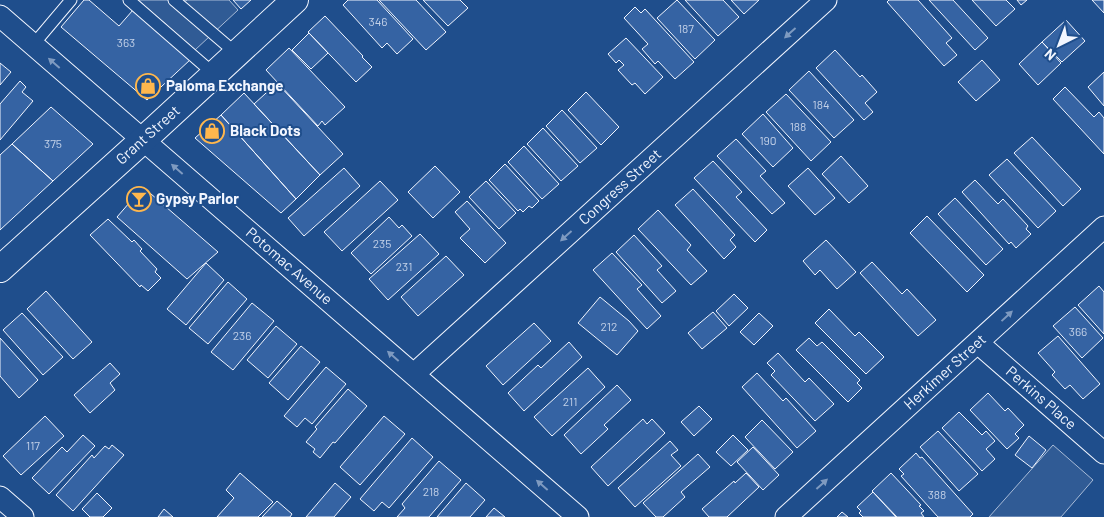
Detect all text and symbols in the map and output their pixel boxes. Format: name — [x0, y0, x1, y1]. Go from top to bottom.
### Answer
house number: 346 — [369, 14, 387, 28]
north arrow — [1034, 20, 1084, 70]
house number: 187 — [678, 21, 694, 35]
one-way arrow — [784, 27, 796, 39]
house number: 363 — [117, 35, 135, 49]
text: N — [1041, 46, 1059, 64]
one-way arrow — [48, 57, 61, 68]
shop icon: Paloma Exchange — [135, 73, 161, 99]
place label: Paloma Exchange — [166, 76, 283, 94]
house number: 184 — [812, 97, 830, 111]
street label: Grant Street — [112, 101, 183, 168]
shop icon: Black Dots — [199, 118, 225, 144]
house number: 188 — [790, 119, 806, 133]
place label: Black Dots — [230, 121, 301, 139]
house number: 190 — [759, 133, 777, 147]
house number: 375 — [44, 136, 62, 150]
street label: Congress Street — [574, 145, 664, 228]
one-way arrow — [170, 164, 183, 175]
bar icon: Gypsy Parlor — [126, 186, 152, 212]
place label: Gypsy Parlor — [156, 189, 239, 207]
street label: Potomac Avenue — [243, 223, 337, 308]
one-way arrow — [560, 230, 572, 242]
house number: 235 — [373, 236, 391, 250]
house number: 231 — [396, 259, 412, 273]
one-way arrow — [1001, 310, 1013, 322]
house number: 212 — [601, 319, 617, 333]
house number: 366 — [1069, 324, 1087, 338]
house number: 236 — [233, 328, 251, 342]
street label: Herkimer Street — [900, 330, 989, 413]
one-way arrow — [386, 350, 399, 361]
street label: Perkins Place — [1003, 362, 1081, 433]
house number: 211 — [563, 394, 577, 408]
house number: 117 — [26, 438, 40, 452]
one-way arrow — [816, 478, 828, 490]
one-way arrow — [536, 479, 548, 491]
house number: 218 — [423, 484, 439, 498]
house number: 388 — [928, 487, 946, 501]

